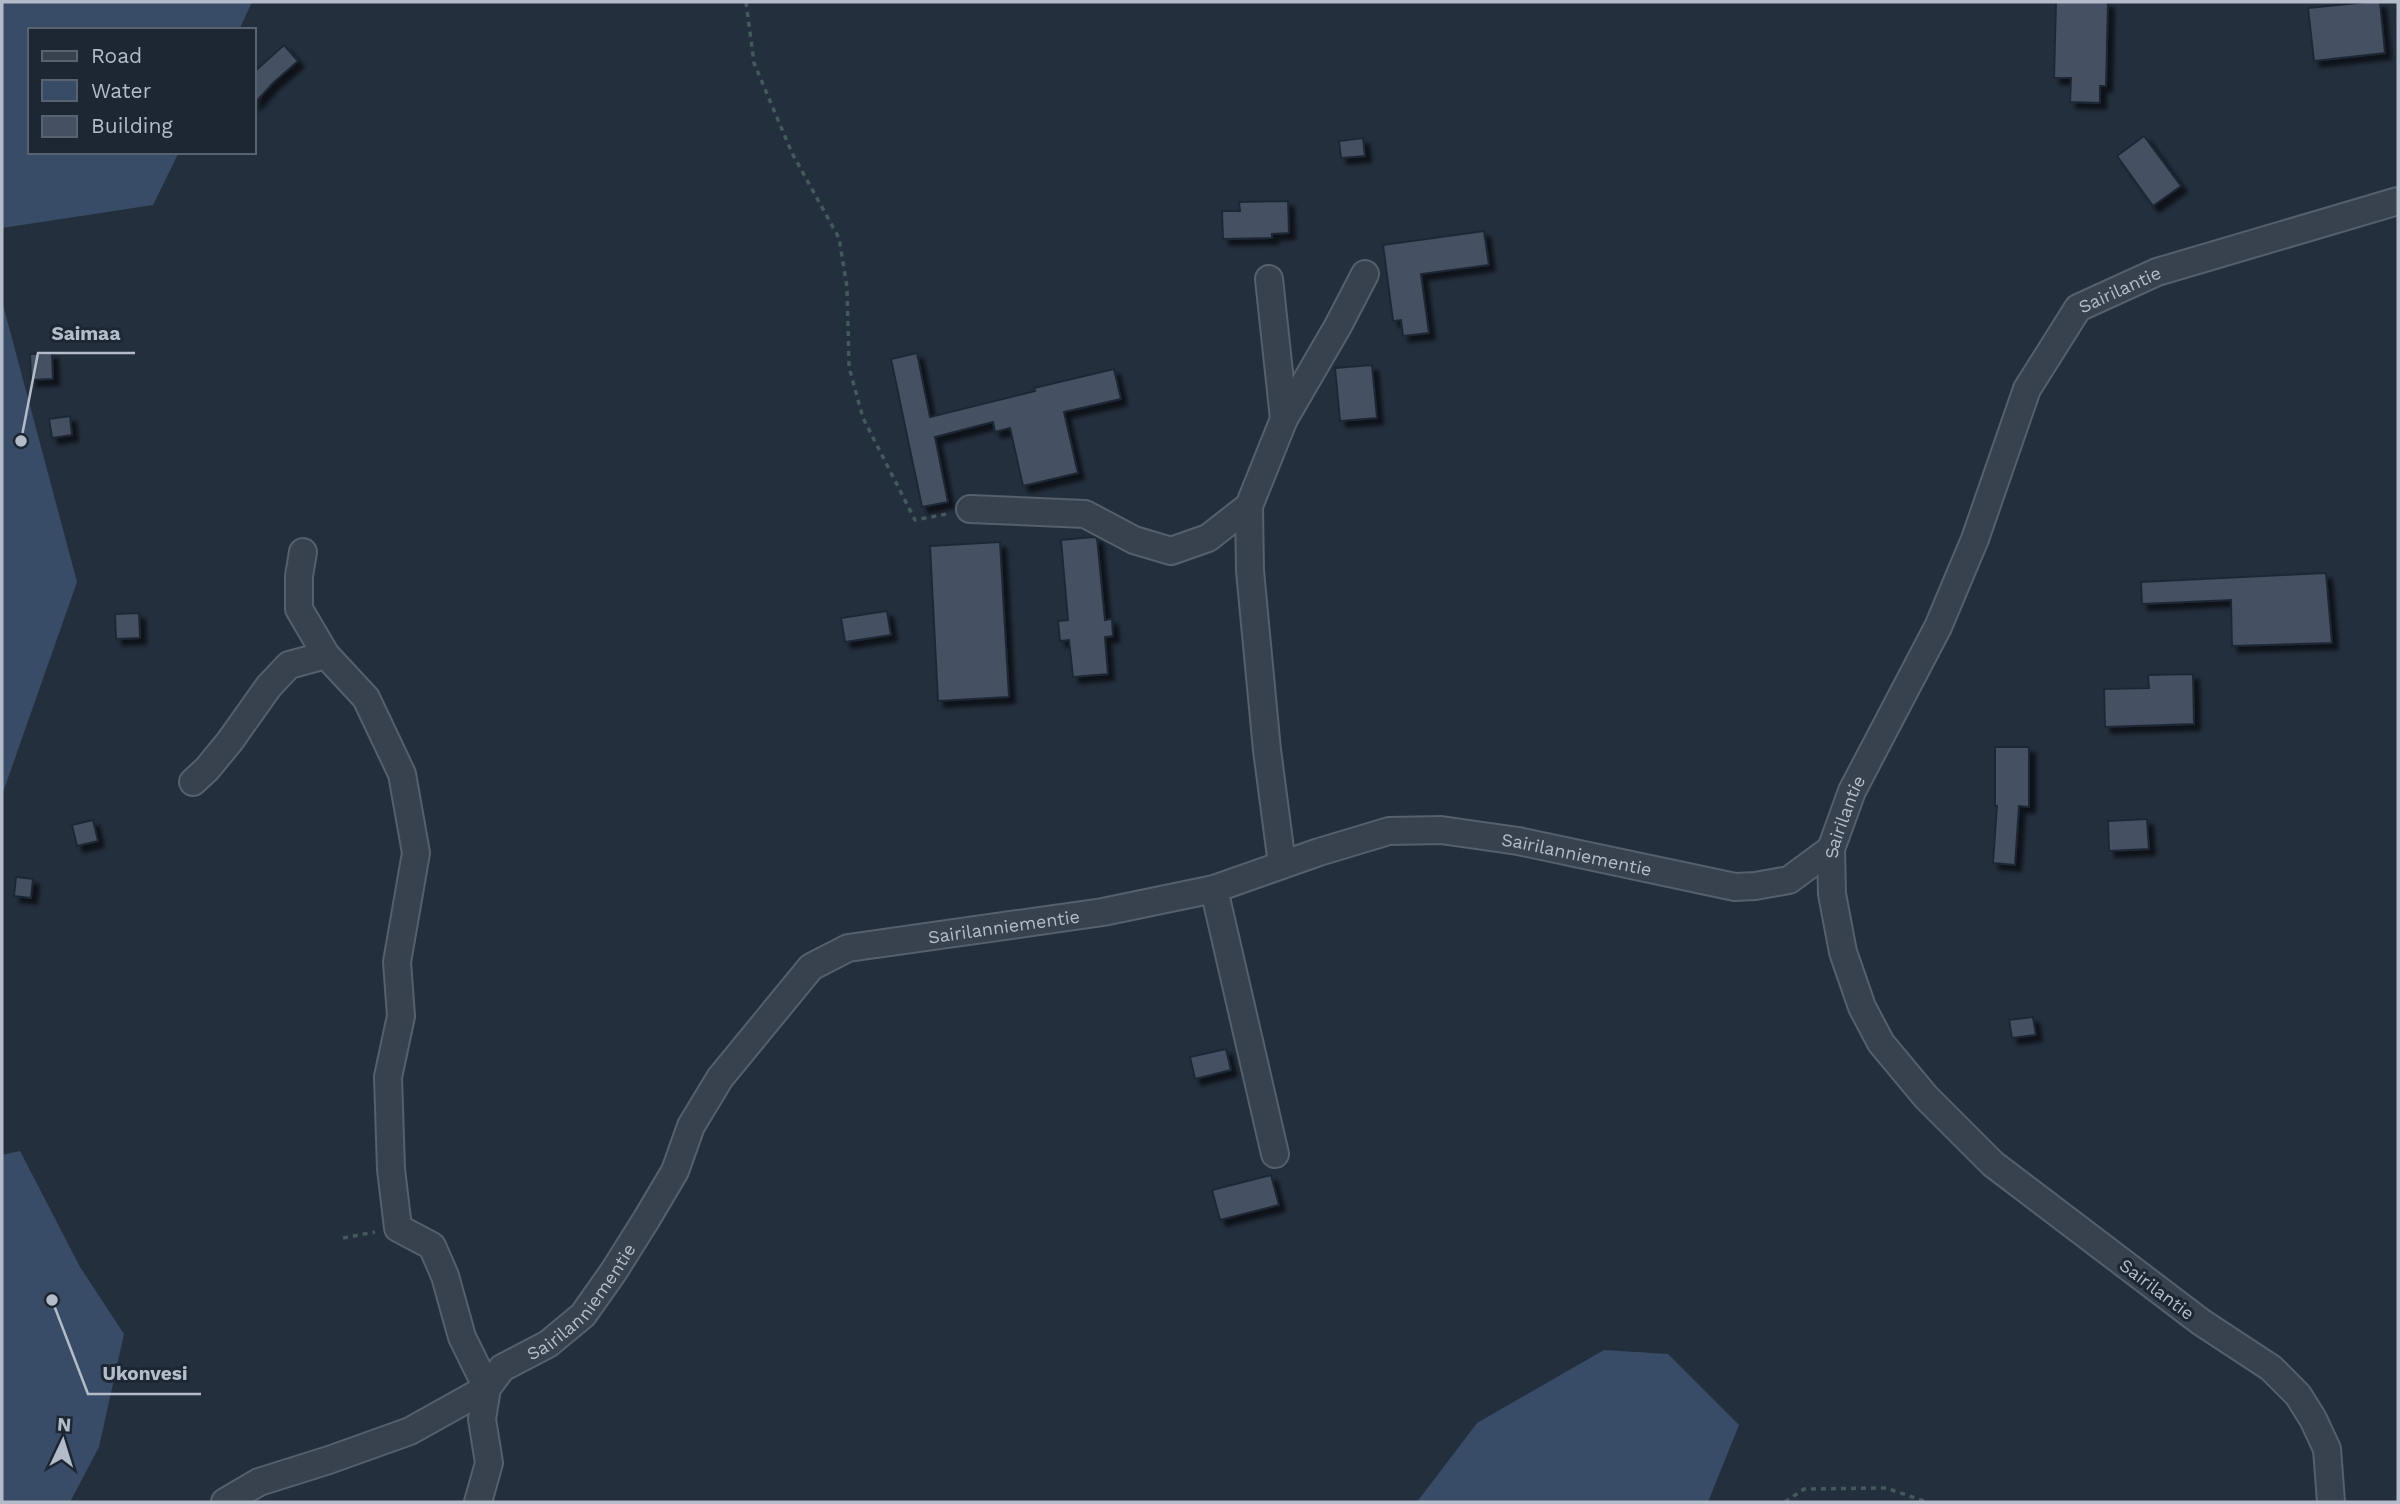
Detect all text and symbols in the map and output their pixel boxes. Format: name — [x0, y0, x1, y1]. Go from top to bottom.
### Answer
legend — [28, 28, 256, 154]
text: Road — [91, 43, 142, 68]
text: Water — [91, 78, 152, 103]
text: Building — [91, 113, 173, 138]
street label: Sairilantie — [2075, 261, 2164, 317]
callout: Saimaa — [38, 313, 135, 353]
text: Saimaa — [52, 322, 120, 345]
street label: Sairilantie — [1820, 771, 1869, 859]
street label: Sairilanniementie — [1500, 828, 1654, 880]
street label: Sairilanniementie — [926, 905, 1081, 947]
street label: Sairilanniementie — [523, 1239, 639, 1364]
street label: Sairilantie — [2116, 1254, 2198, 1324]
callout: Ukonvesi — [88, 1354, 201, 1394]
text: Ukonvesi — [103, 1362, 187, 1385]
north arrow — [28, 1406, 98, 1476]
text: N — [56, 1413, 72, 1437]

